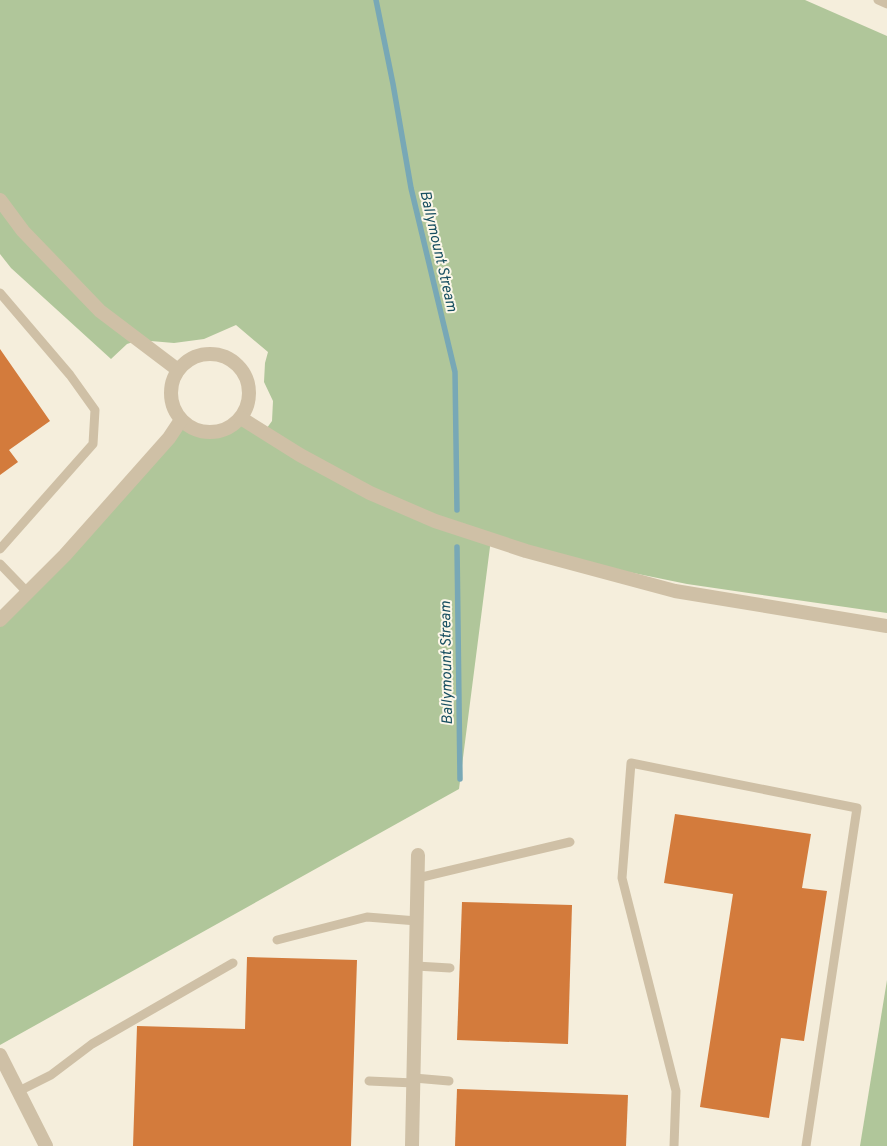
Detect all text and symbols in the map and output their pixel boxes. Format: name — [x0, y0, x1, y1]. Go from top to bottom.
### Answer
water label: Ballymount Stream — [414, 189, 461, 315]
water label: Ballymount Stream — [437, 600, 458, 725]

